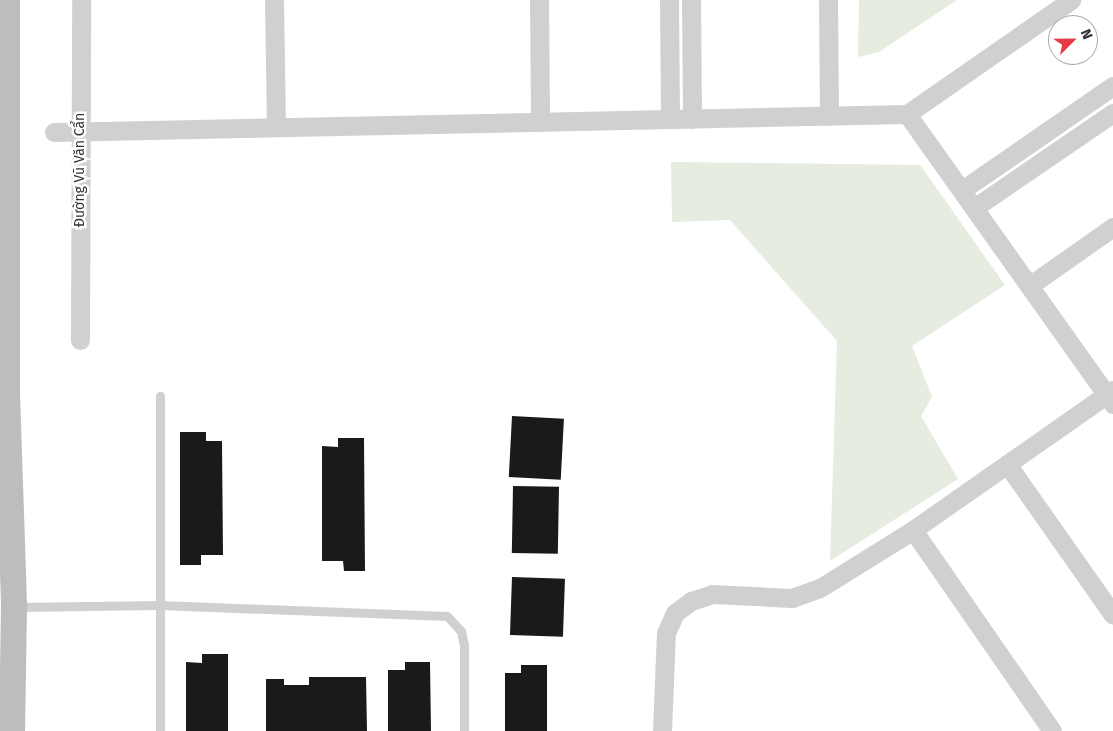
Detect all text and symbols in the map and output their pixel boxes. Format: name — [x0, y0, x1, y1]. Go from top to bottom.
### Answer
north arrow — [1048, 15, 1098, 65]
text: N — [1077, 27, 1096, 42]
street label: Đường Vũ Văn Cẩn — [72, 113, 88, 227]

